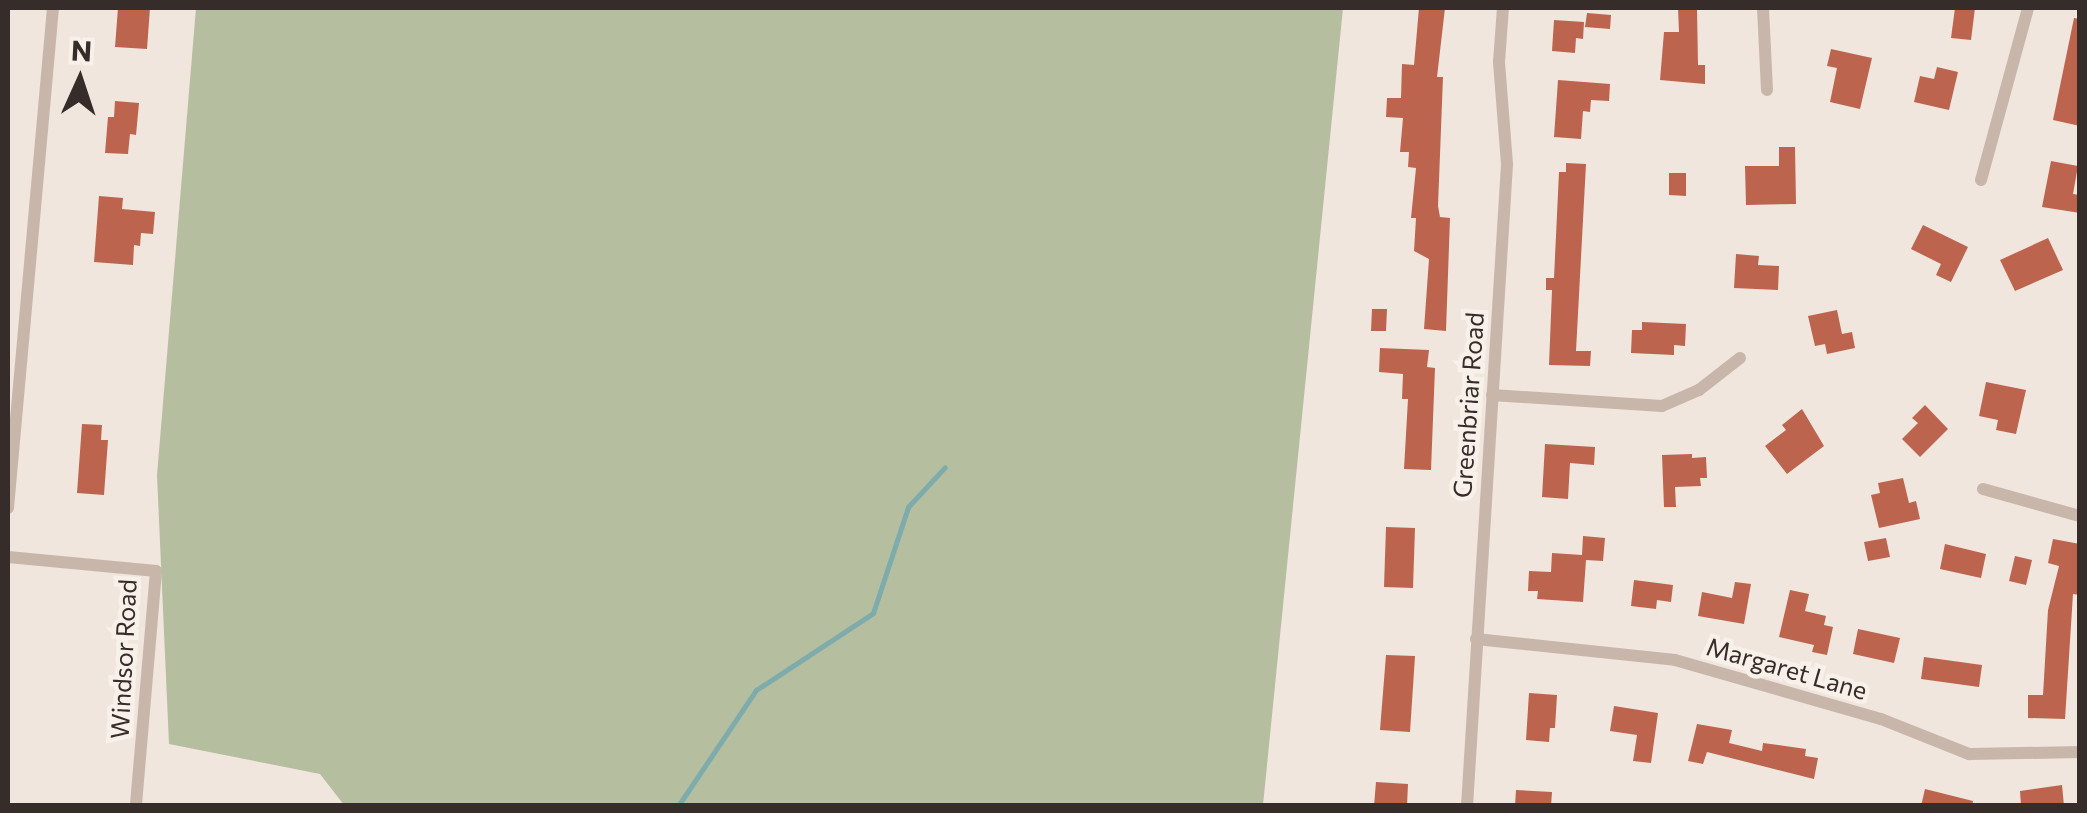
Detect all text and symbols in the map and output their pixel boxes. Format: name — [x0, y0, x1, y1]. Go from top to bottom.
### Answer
north arrow — [30, 30, 130, 130]
text: N — [70, 33, 93, 68]
street label: Greenbriar Road — [1447, 311, 1489, 499]
street label: Windsor Road — [104, 578, 142, 740]
street label: Margaret Lane — [1703, 631, 1871, 705]

